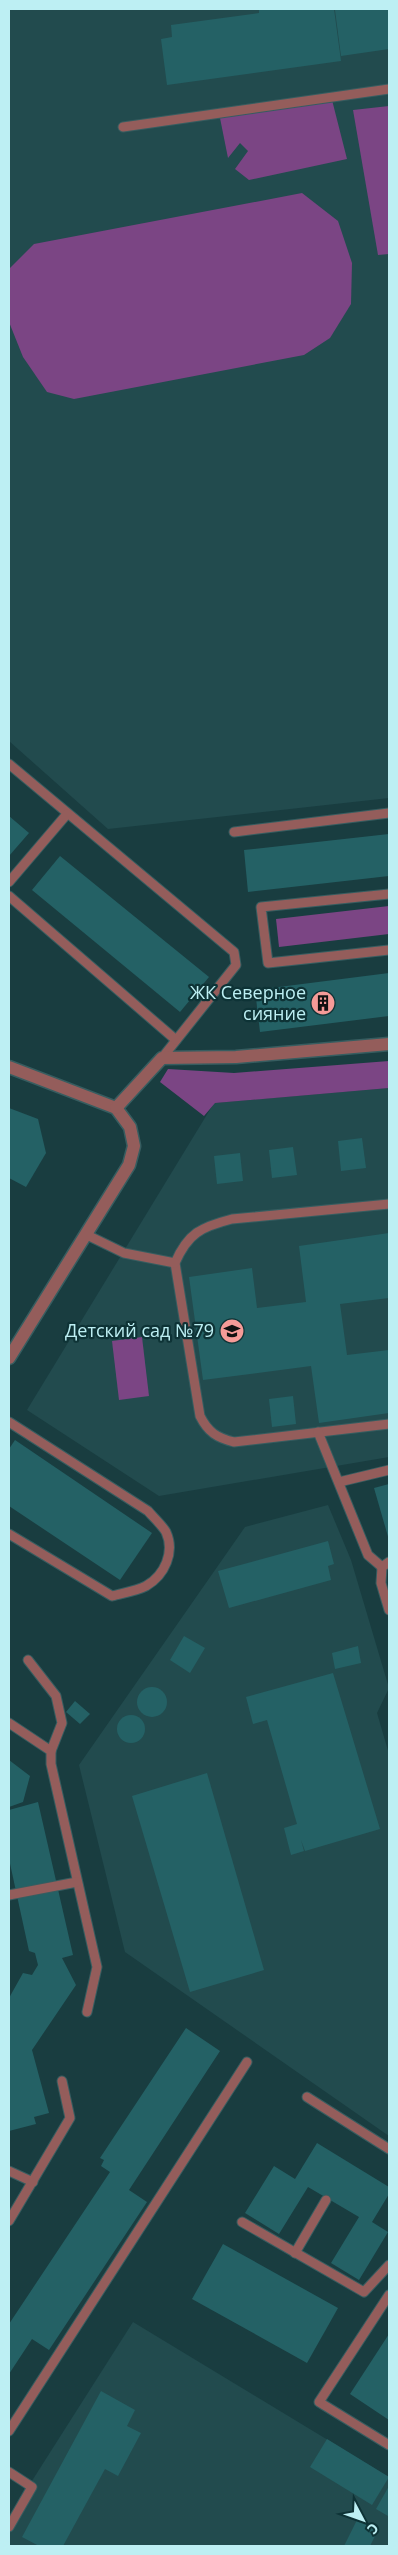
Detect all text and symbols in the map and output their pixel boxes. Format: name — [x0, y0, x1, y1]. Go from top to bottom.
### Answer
place label: ЖК Северное сияние — [190, 980, 306, 1025]
building icon: ЖК Северное сияние — [310, 990, 336, 1016]
place label: Детский сад №79 — [65, 1318, 214, 1342]
school or university icon: Детский сад №79 — [219, 1318, 245, 1344]
north arrow — [338, 2495, 388, 2545]
text: С — [363, 2519, 383, 2539]

